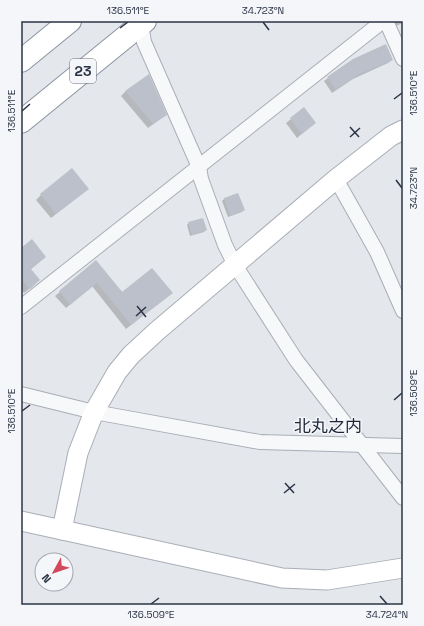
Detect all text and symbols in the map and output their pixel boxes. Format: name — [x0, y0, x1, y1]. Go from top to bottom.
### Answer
text: 136.511°E — [107, 4, 150, 17]
text: 34.723°N — [242, 4, 284, 17]
road number: 23 — [70, 59, 96, 83]
text: 136.510°E — [407, 70, 420, 115]
text: 136.511°E — [5, 89, 18, 132]
text: 34.723°N — [407, 167, 420, 209]
text: 136.509°E — [407, 369, 420, 416]
text: 136.510°E — [5, 388, 18, 433]
district label: 北丸之内 — [294, 415, 362, 437]
north arrow — [34, 552, 74, 592]
text: N — [39, 571, 54, 586]
text: 136.509°E — [128, 608, 175, 621]
text: 34.724°N — [366, 608, 408, 621]

